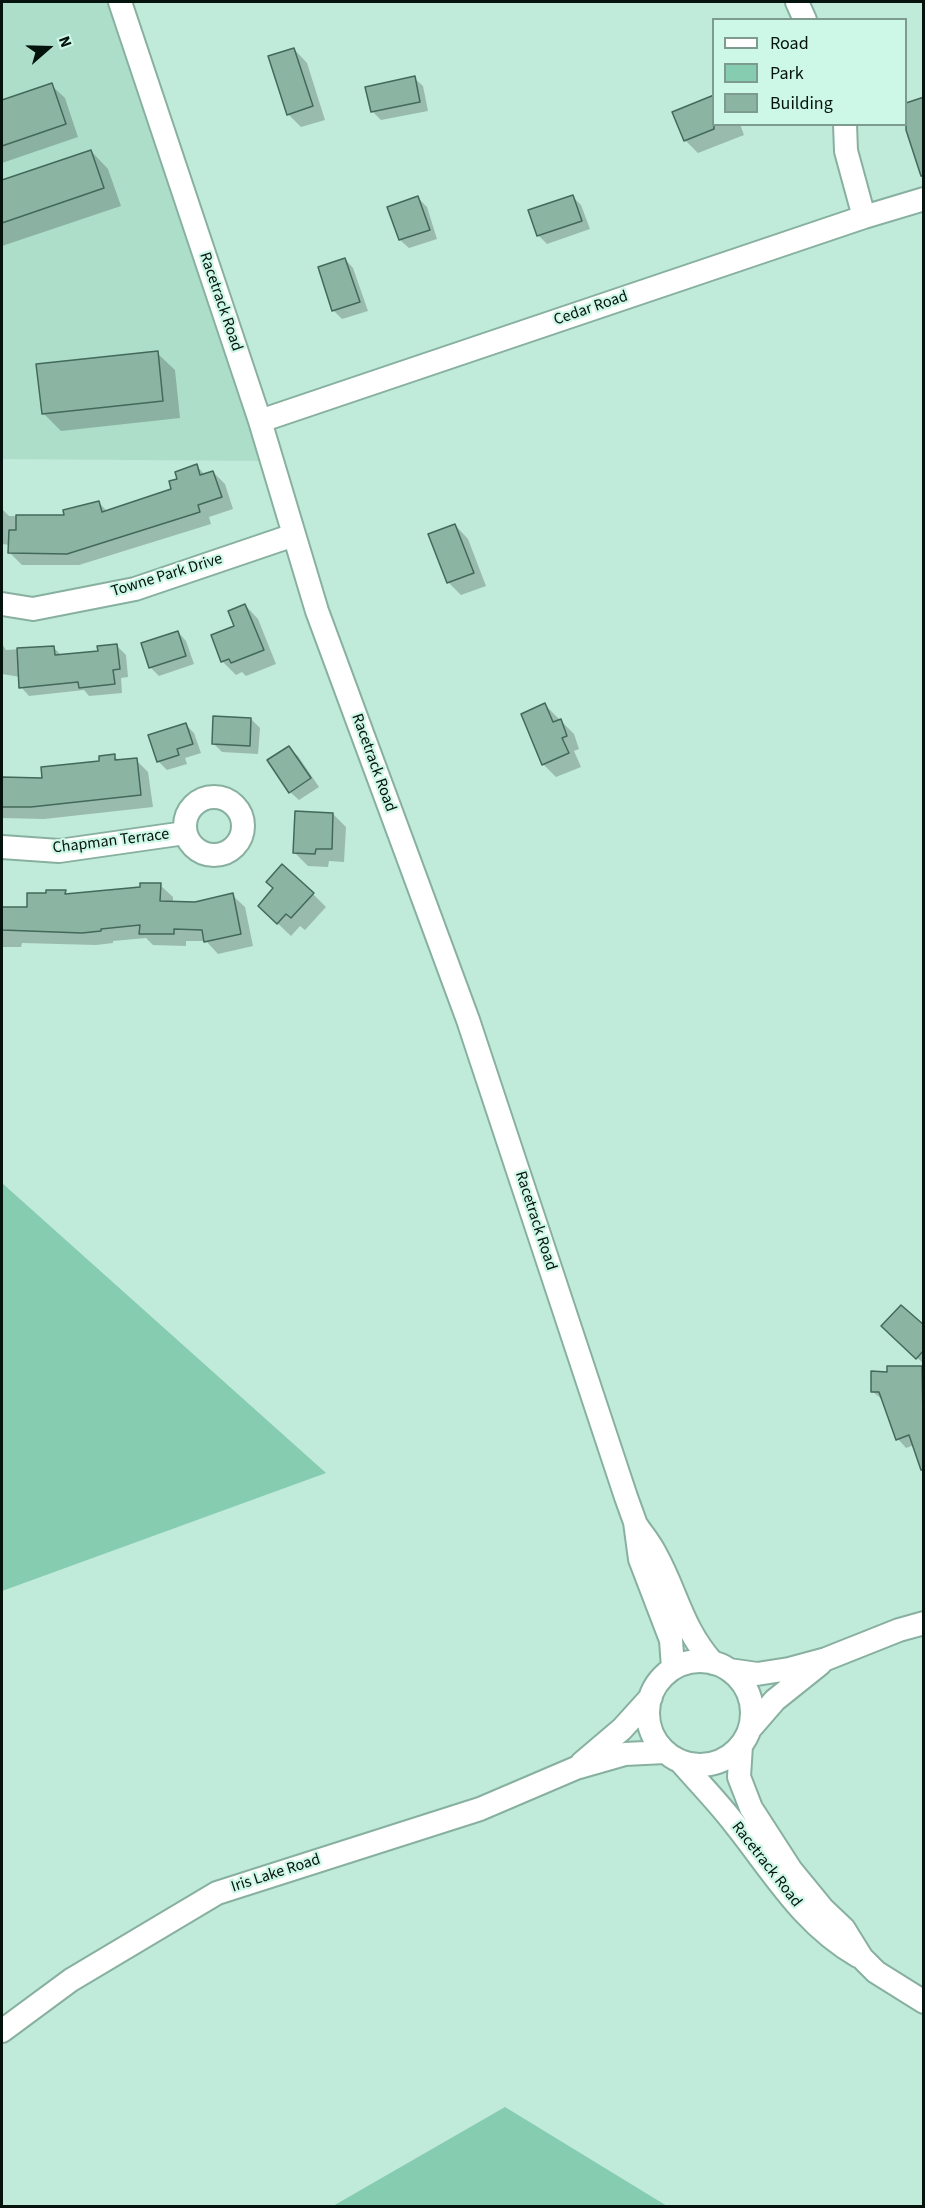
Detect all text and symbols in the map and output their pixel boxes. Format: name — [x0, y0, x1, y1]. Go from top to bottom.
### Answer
north arrow — [18, 18, 78, 78]
legend — [712, 18, 907, 126]
text: Road — [770, 31, 809, 56]
text: N — [53, 33, 77, 51]
text: Park — [770, 61, 804, 86]
text: Building — [770, 91, 833, 116]
street label: Racetrack Road — [194, 250, 246, 354]
street label: Cedar Road — [551, 287, 631, 331]
street label: Towne Park Drive — [109, 550, 225, 602]
street label: Racetrack Road — [346, 711, 400, 815]
street label: Chapman Terrace — [52, 825, 170, 859]
street label: Racetrack Road — [510, 1169, 560, 1273]
street label: Racetrack Road — [727, 1818, 805, 1912]
street label: Iris Lake Road — [229, 1851, 323, 1897]

